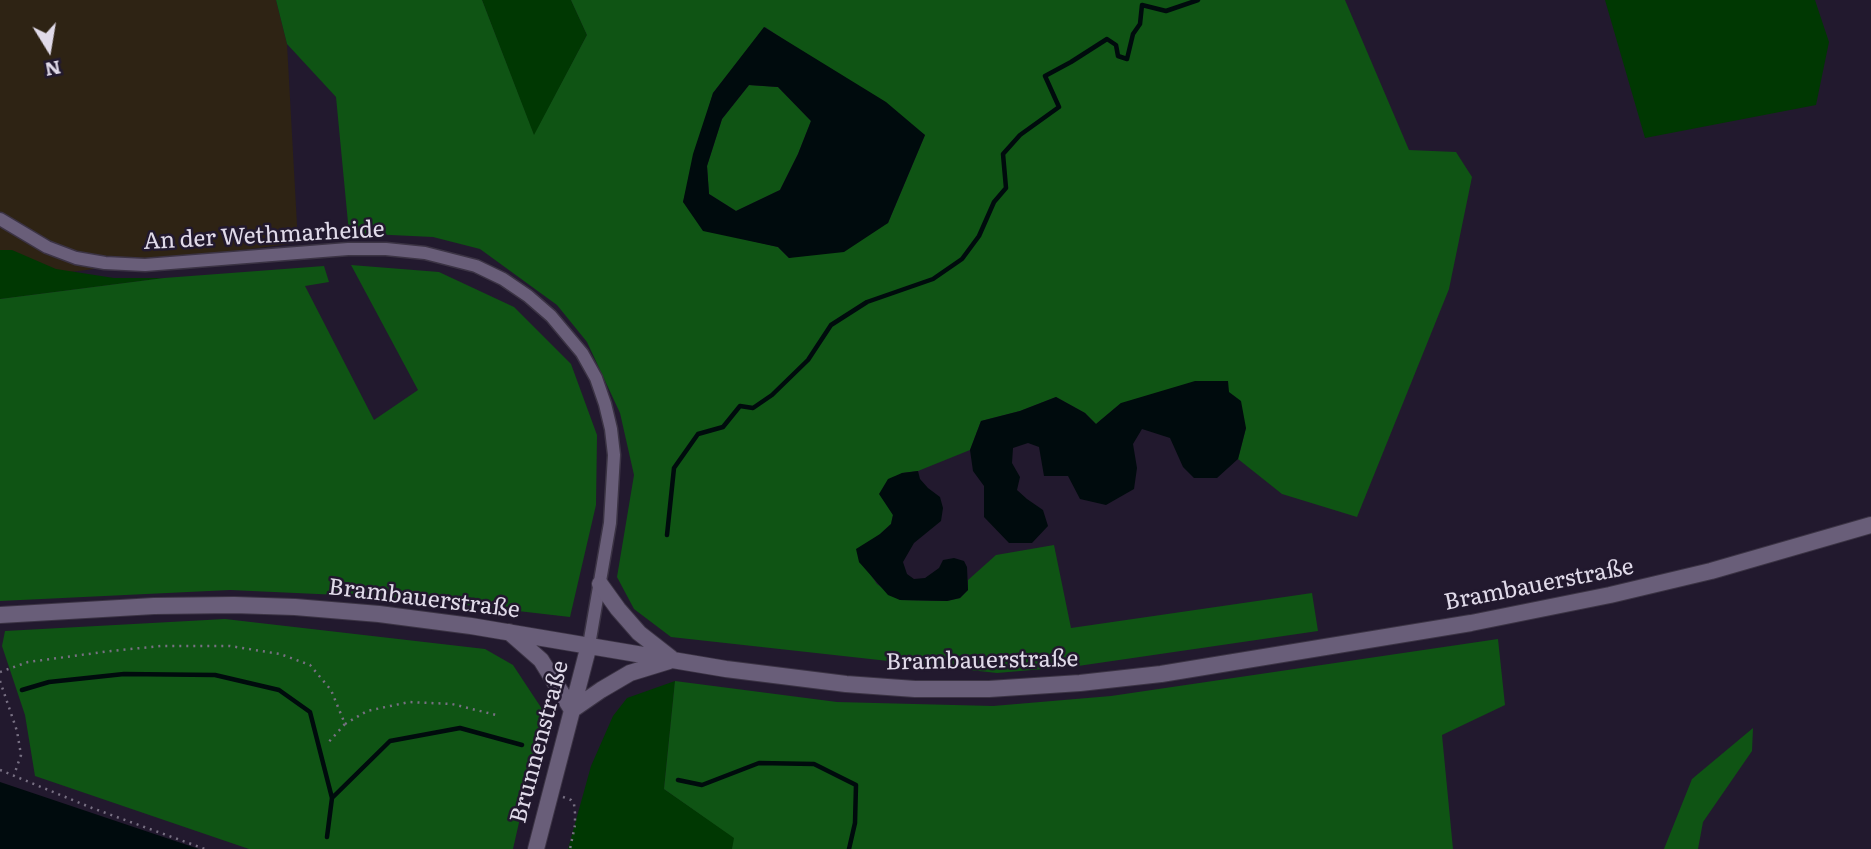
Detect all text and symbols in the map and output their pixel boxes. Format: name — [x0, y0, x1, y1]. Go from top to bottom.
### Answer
north arrow — [14, 14, 84, 84]
text: N — [43, 54, 64, 85]
street label: An der Wethmarheide — [143, 216, 385, 256]
street label: Brambauerstraße — [1442, 553, 1636, 617]
street label: Brambauerstraße — [327, 574, 521, 624]
street label: Brambauerstraße — [885, 646, 1079, 676]
street label: Brunnenstraße — [505, 658, 575, 826]

